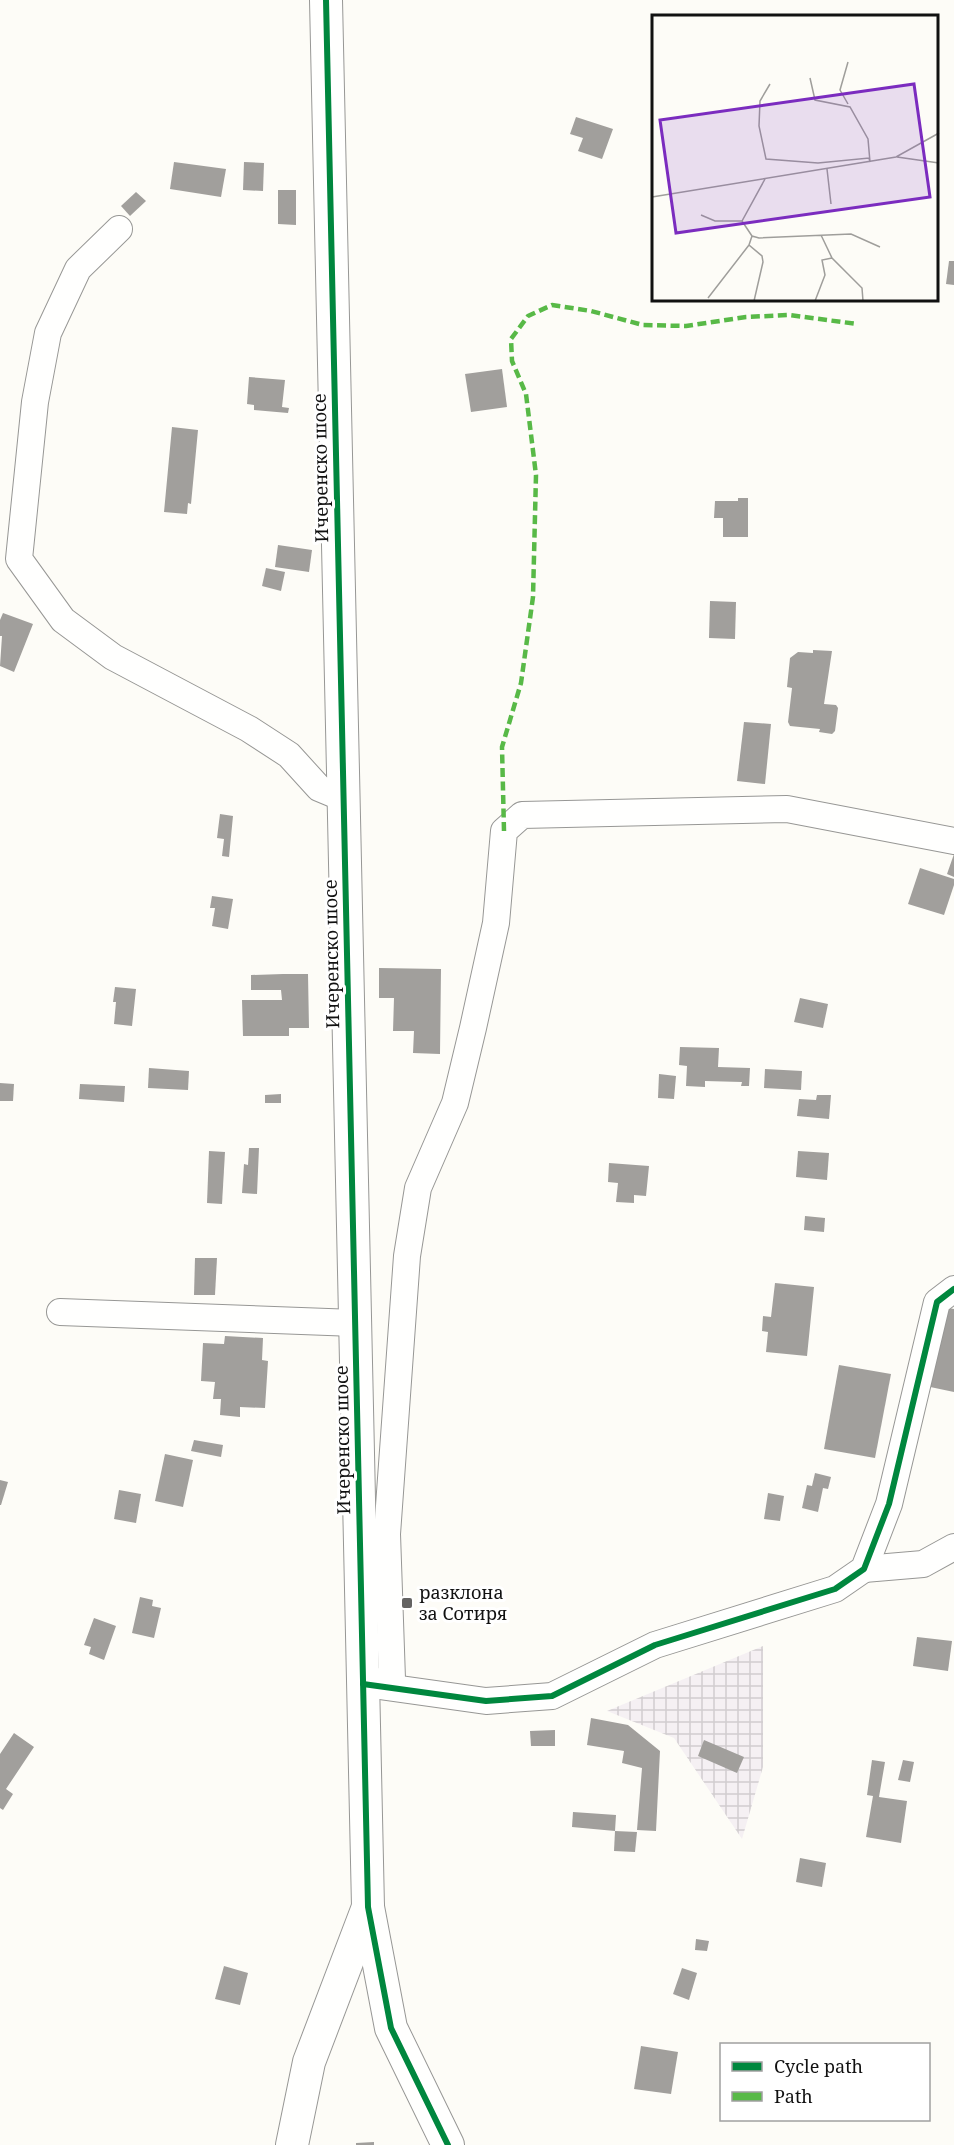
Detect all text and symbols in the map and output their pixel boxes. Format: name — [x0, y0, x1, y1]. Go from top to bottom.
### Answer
inset map — [652, 15, 939, 302]
street label: Ичеренско шосе — [307, 393, 333, 543]
street label: Ичеренско шосе — [318, 879, 344, 1029]
street label: Ичеренско шосе — [329, 1365, 355, 1515]
place label: разклона за Сотиря — [419, 1580, 507, 1625]
marker: разклона за Сотиря — [400, 1596, 414, 1610]
legend — [720, 2043, 930, 2121]
text: Cycle path — [774, 2054, 863, 2078]
text: Path — [774, 2084, 813, 2108]

